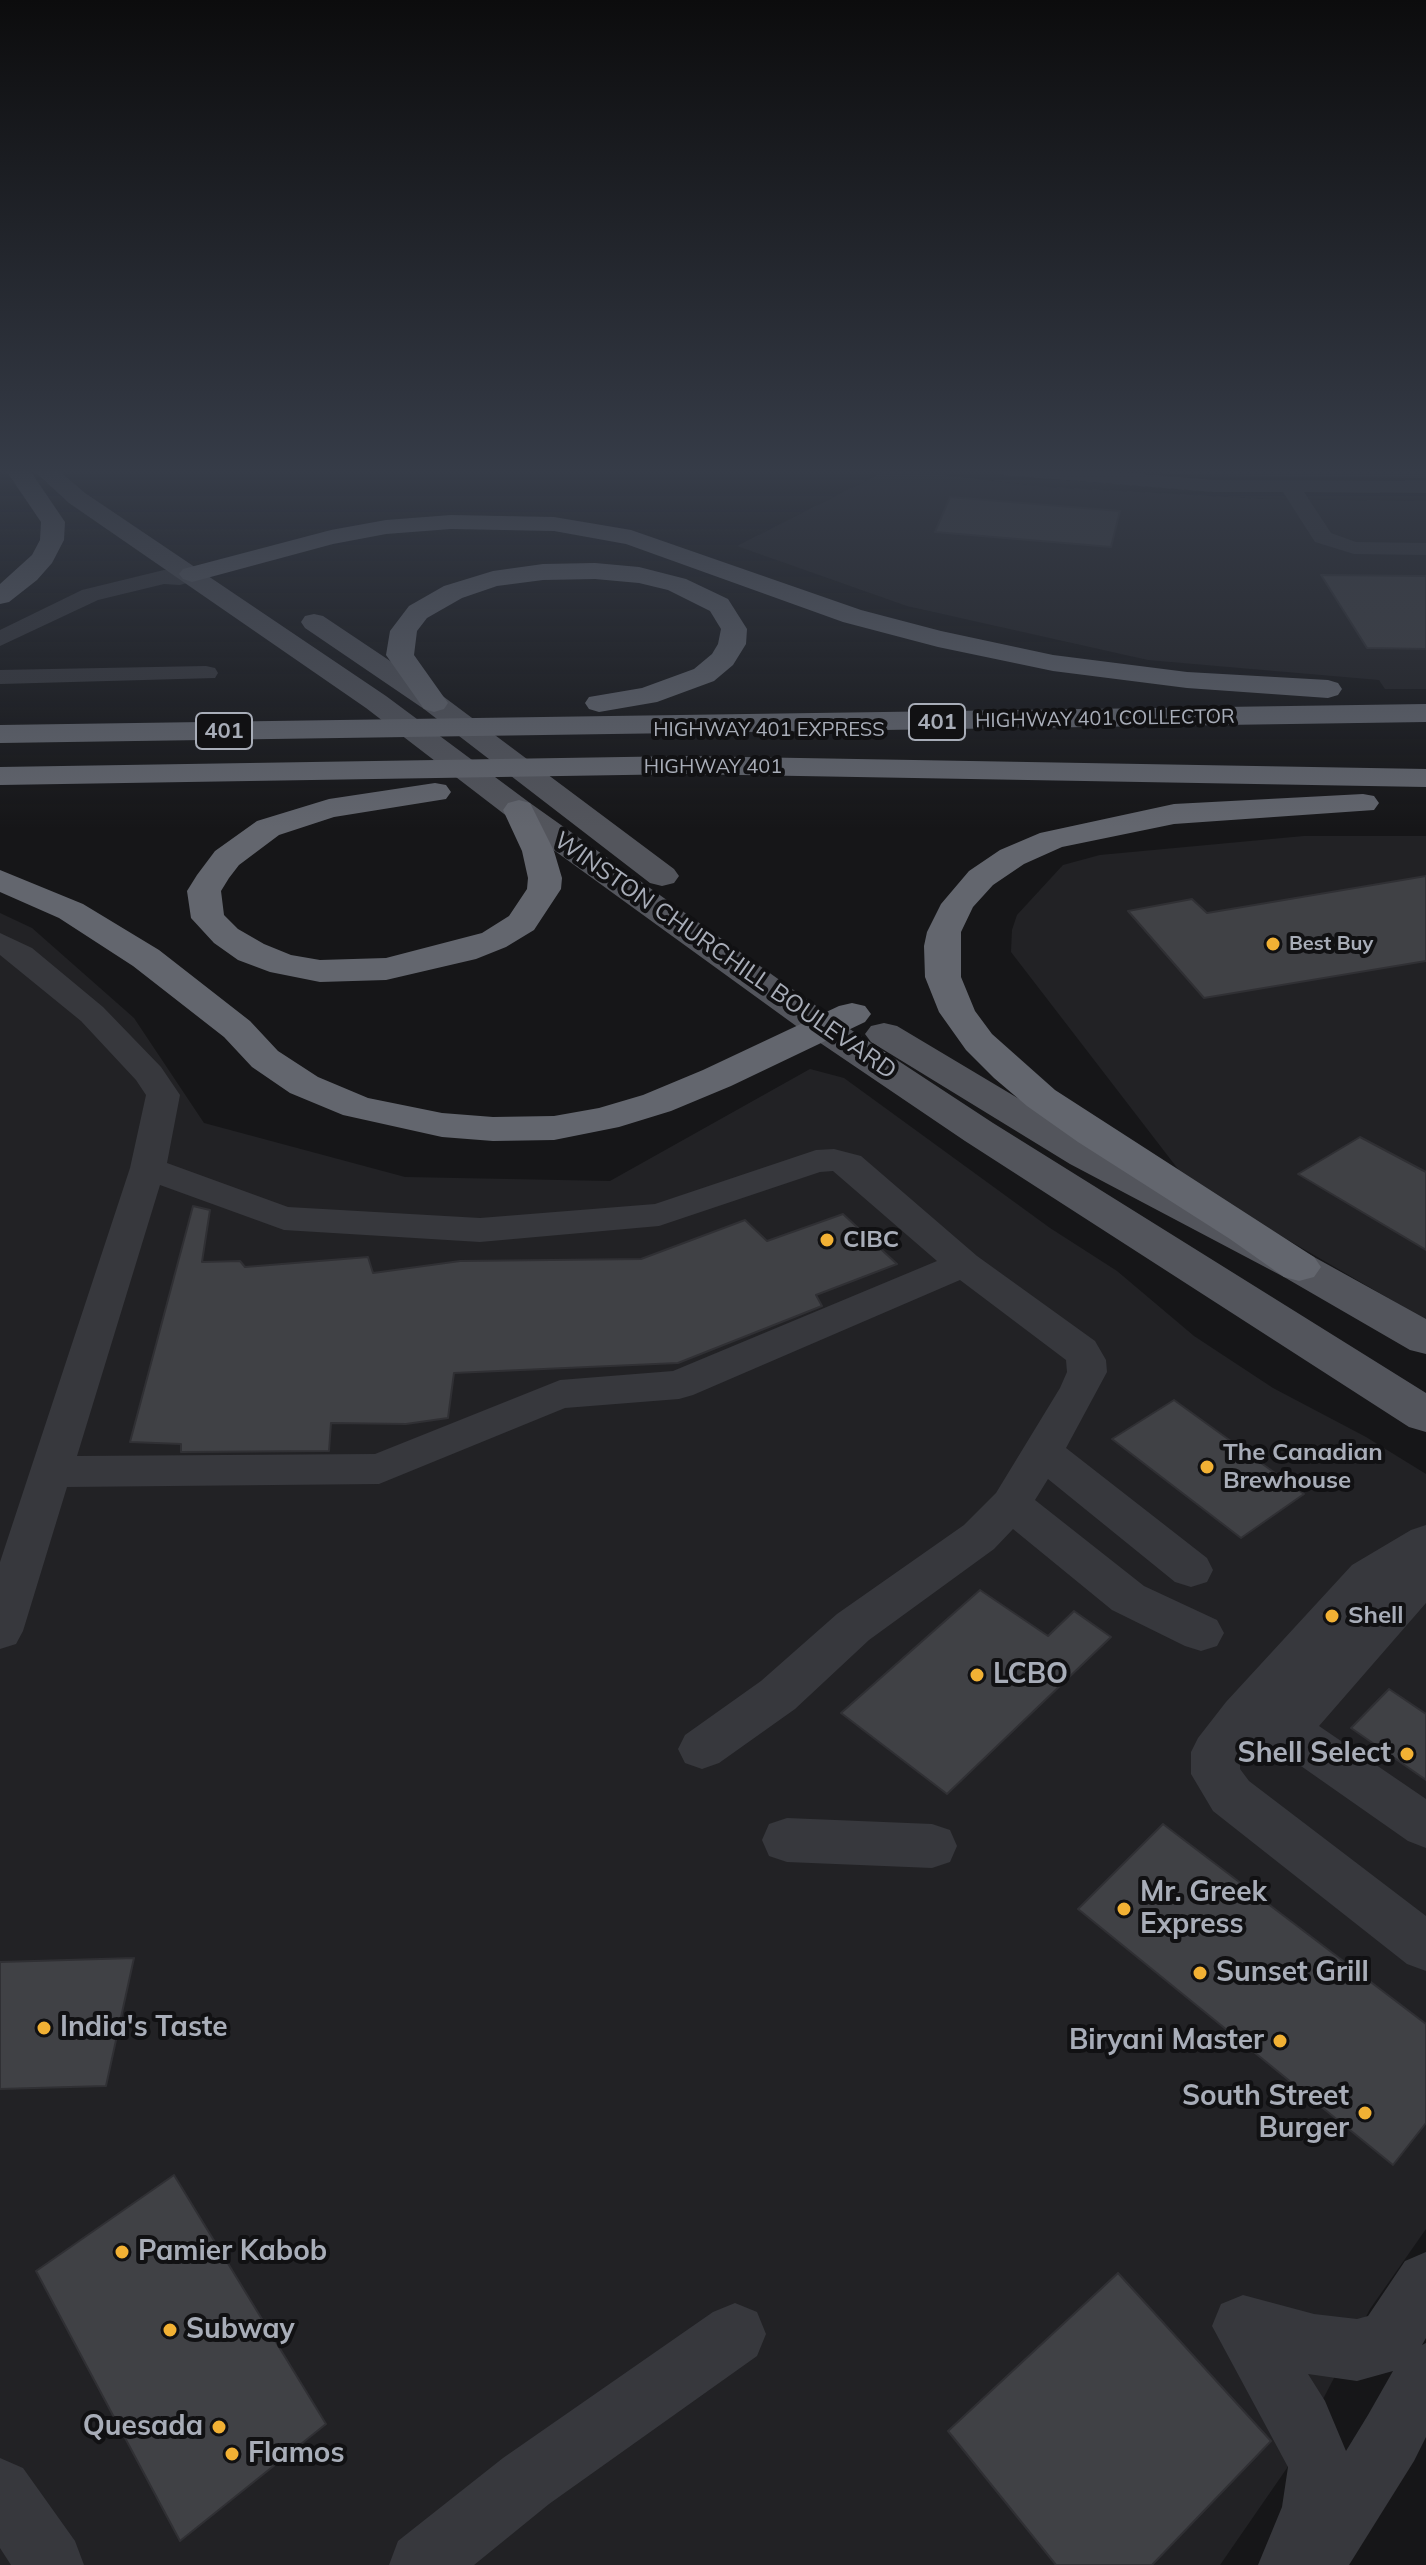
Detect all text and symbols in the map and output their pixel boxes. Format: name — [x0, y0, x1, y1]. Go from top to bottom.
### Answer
road number: 401 — [909, 704, 965, 740]
street label: HIGHWAY 401 COLLECTOR — [975, 705, 1235, 733]
road number: 401 — [196, 713, 252, 749]
street label: HIGHWAY 401 EXPRESS — [653, 718, 885, 742]
street label: HIGHWAY 401 — [644, 755, 782, 779]
street label: WINSTON CHURCHILL BOULEVARD — [548, 826, 902, 1086]
place label: Best Buy — [1289, 932, 1373, 956]
marker: Best Buy — [1264, 935, 1282, 953]
place label: CIBC — [843, 1226, 899, 1254]
marker: CIBC — [818, 1231, 836, 1249]
place label: The Canadian Brewhouse — [1223, 1439, 1383, 1495]
marker: The Canadian Brewhouse — [1198, 1458, 1216, 1476]
place label: Shell — [1348, 1602, 1404, 1630]
marker: Shell — [1323, 1607, 1341, 1625]
place label: LCBO — [993, 1658, 1068, 1692]
marker: LCBO — [968, 1666, 986, 1684]
place label: Shell Select — [1238, 1737, 1391, 1771]
marker: Shell Select — [1398, 1745, 1416, 1763]
place label: Mr. Greek Express — [1140, 1876, 1267, 1942]
marker: Mr. Greek Express — [1115, 1900, 1133, 1918]
place label: Sunset Grill — [1216, 1956, 1369, 1990]
marker: Sunset Grill — [1191, 1964, 1209, 1982]
place label: India's Taste — [60, 2011, 228, 2045]
marker: India's Taste — [35, 2019, 53, 2037]
place label: Biryani Master — [1069, 2024, 1264, 2058]
marker: Biryani Master — [1271, 2032, 1289, 2050]
place label: South Street Burger — [1182, 2080, 1349, 2146]
marker: South Street Burger — [1356, 2104, 1374, 2122]
place label: Pamier Kabob — [138, 2235, 327, 2269]
marker: Pamier Kabob — [113, 2243, 131, 2261]
place label: Subway — [186, 2313, 295, 2347]
marker: Subway — [161, 2321, 179, 2339]
place label: Quesada — [83, 2410, 203, 2444]
marker: Quesada — [210, 2418, 228, 2436]
place label: Flamos — [248, 2437, 344, 2471]
marker: Flamos — [223, 2445, 241, 2463]

